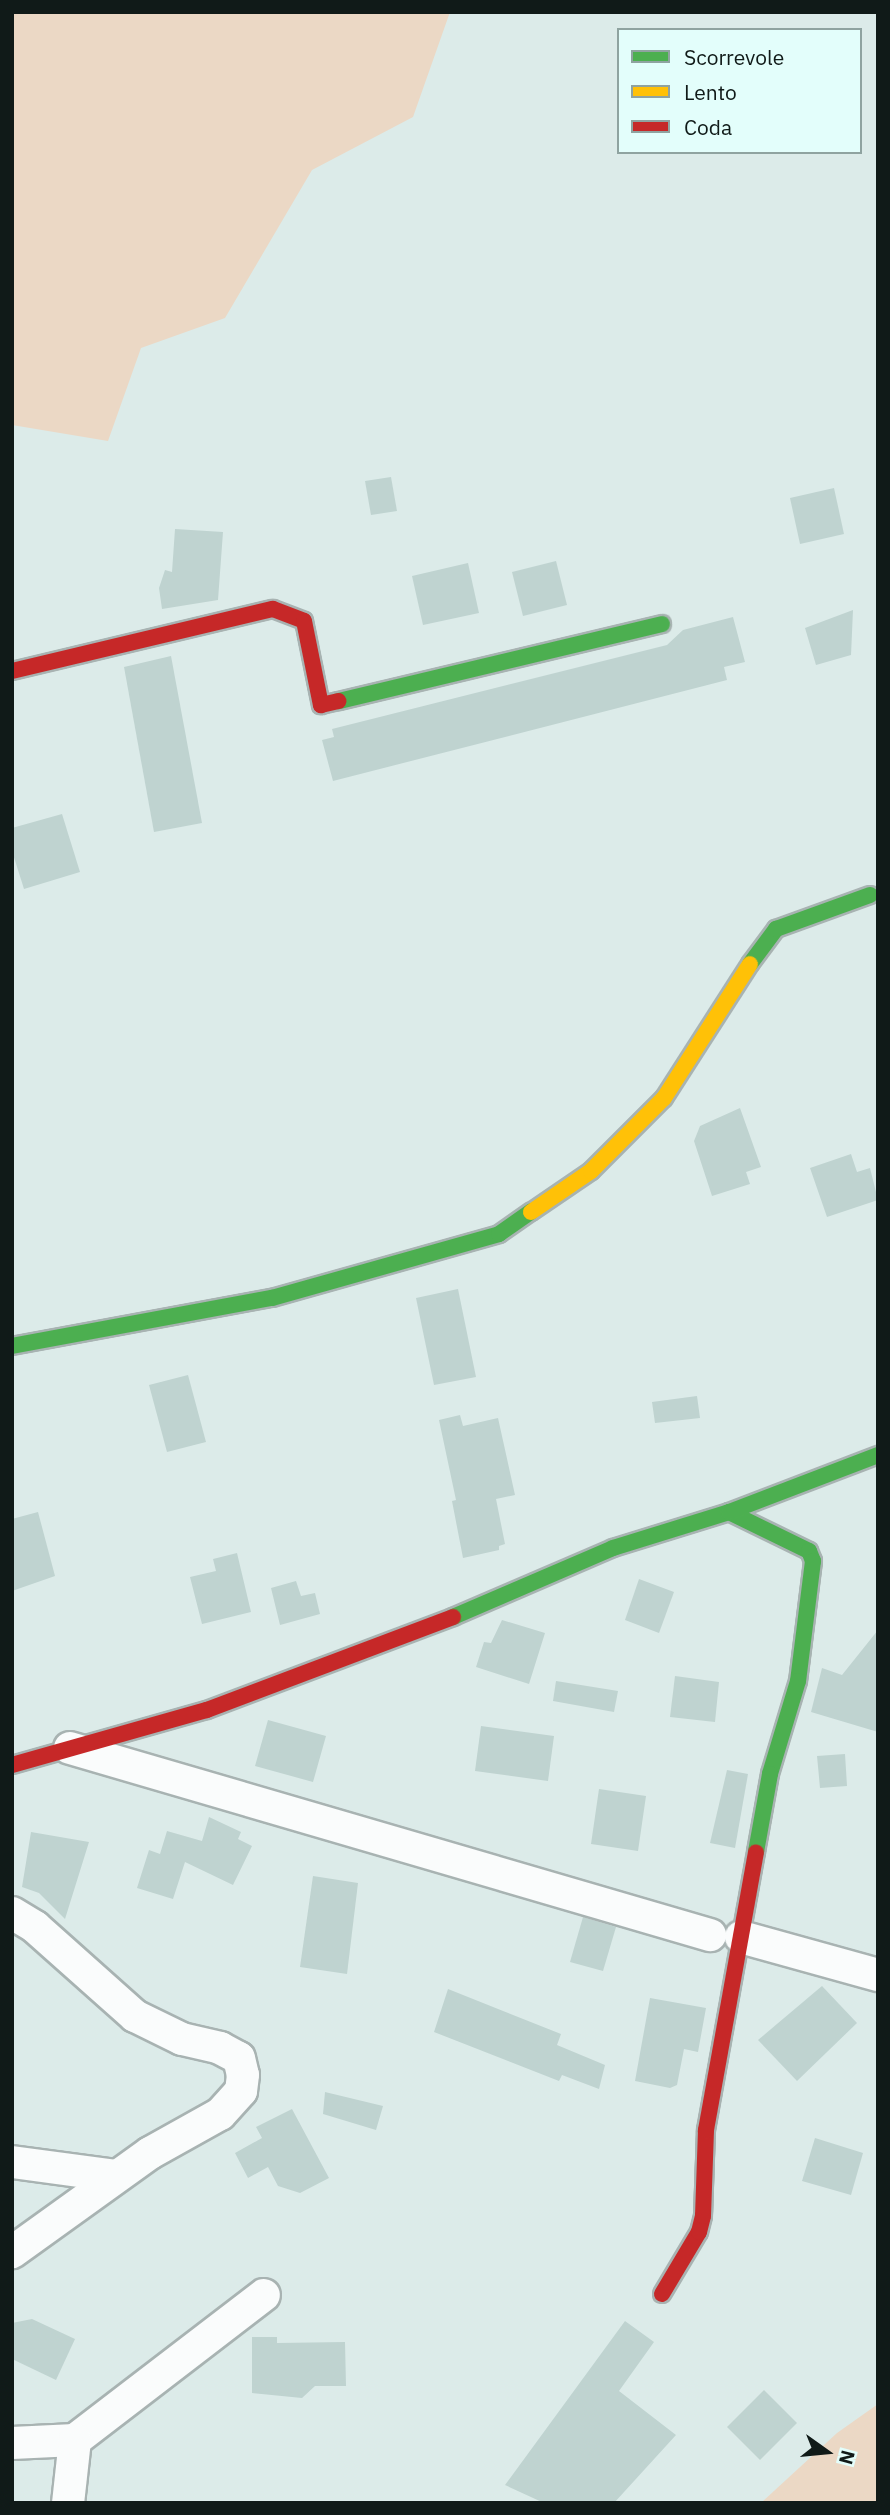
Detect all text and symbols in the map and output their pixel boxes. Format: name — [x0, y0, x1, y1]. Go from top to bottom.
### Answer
legend — [617, 28, 862, 154]
text: Scorrevole — [684, 43, 784, 71]
text: Lento — [684, 78, 737, 106]
text: Coda — [684, 113, 732, 141]
north arrow — [792, 2417, 862, 2487]
text: N — [834, 2448, 861, 2467]

